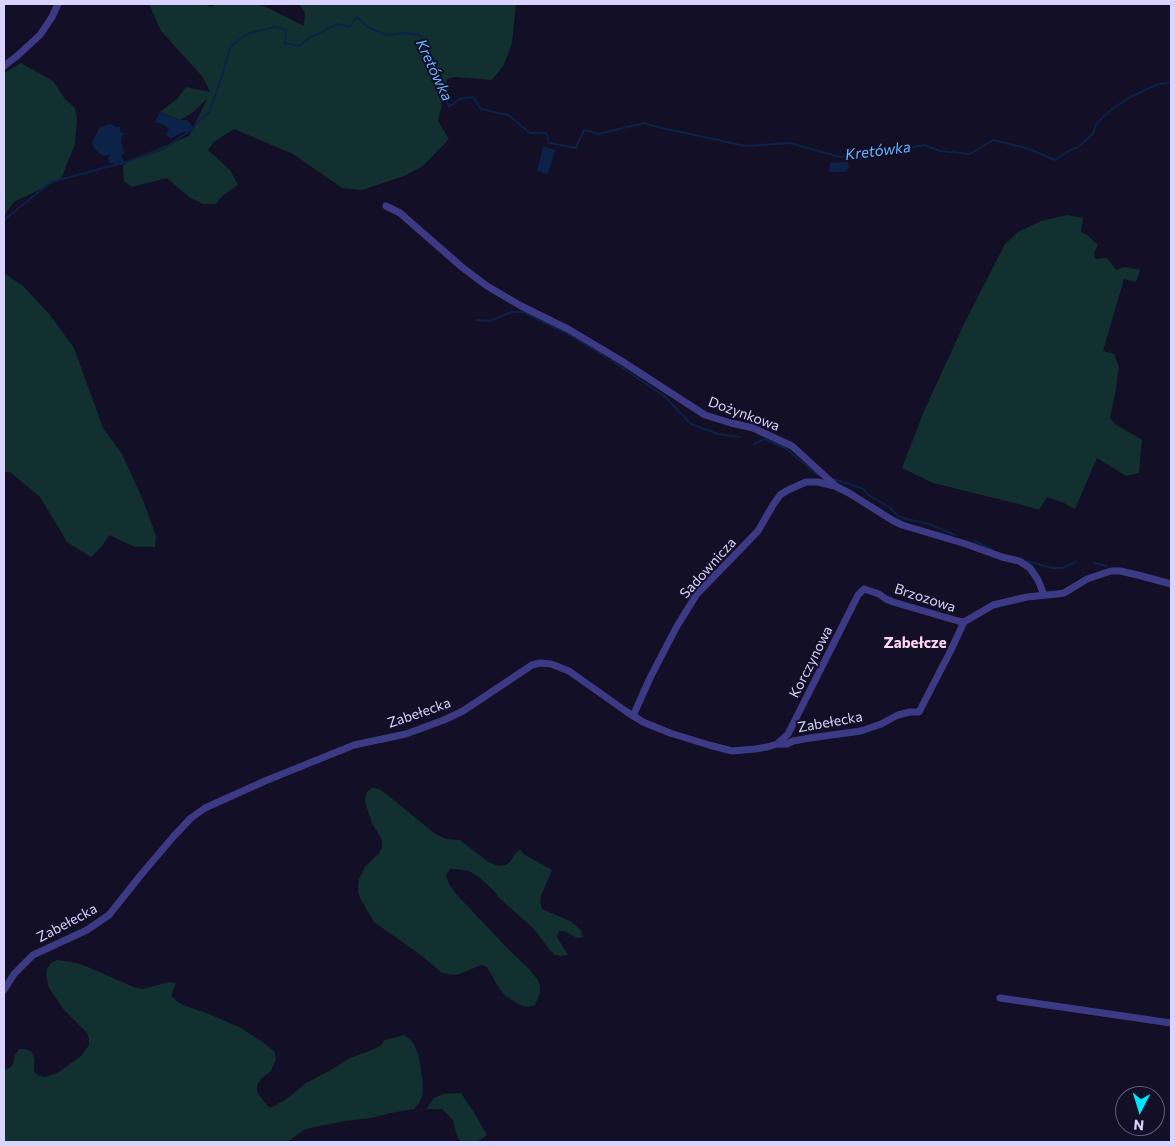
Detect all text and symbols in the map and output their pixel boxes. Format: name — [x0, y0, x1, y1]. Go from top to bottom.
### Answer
water label: Kretówka — [412, 36, 456, 104]
water label: Kretówka — [844, 138, 912, 164]
street label: Dożynkowa — [706, 393, 782, 435]
street label: Sadownicza — [676, 534, 740, 602]
street label: Brzozowa — [892, 580, 958, 616]
street label: Korczynowa — [786, 623, 836, 701]
district label: Zabełcze — [883, 634, 947, 652]
street label: Zabełecka — [385, 694, 453, 732]
street label: Zabełecka — [796, 708, 864, 736]
street label: Zabełecka — [34, 900, 100, 946]
north arrow — [1115, 1086, 1165, 1136]
text: N — [1133, 1117, 1145, 1134]

